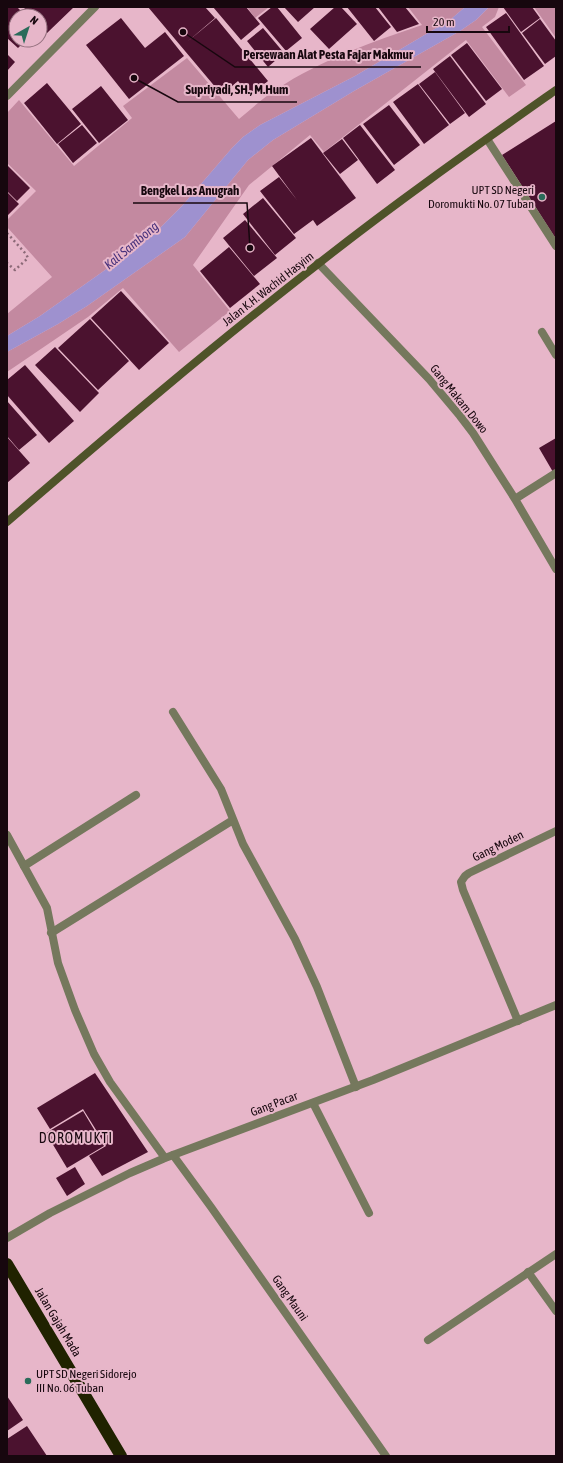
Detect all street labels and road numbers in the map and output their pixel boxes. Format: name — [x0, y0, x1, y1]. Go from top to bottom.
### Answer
street label: Jalan K.H. Wachid Hasyim — [220, 249, 316, 329]
street label: Gang Makam Dowo — [427, 362, 491, 436]
street label: Gang Moden — [470, 828, 526, 864]
street label: Gang Pacar — [248, 1088, 300, 1119]
street label: Gang Mauni — [269, 1272, 311, 1324]
street label: Jalan Gajah Mada — [32, 1285, 84, 1359]

